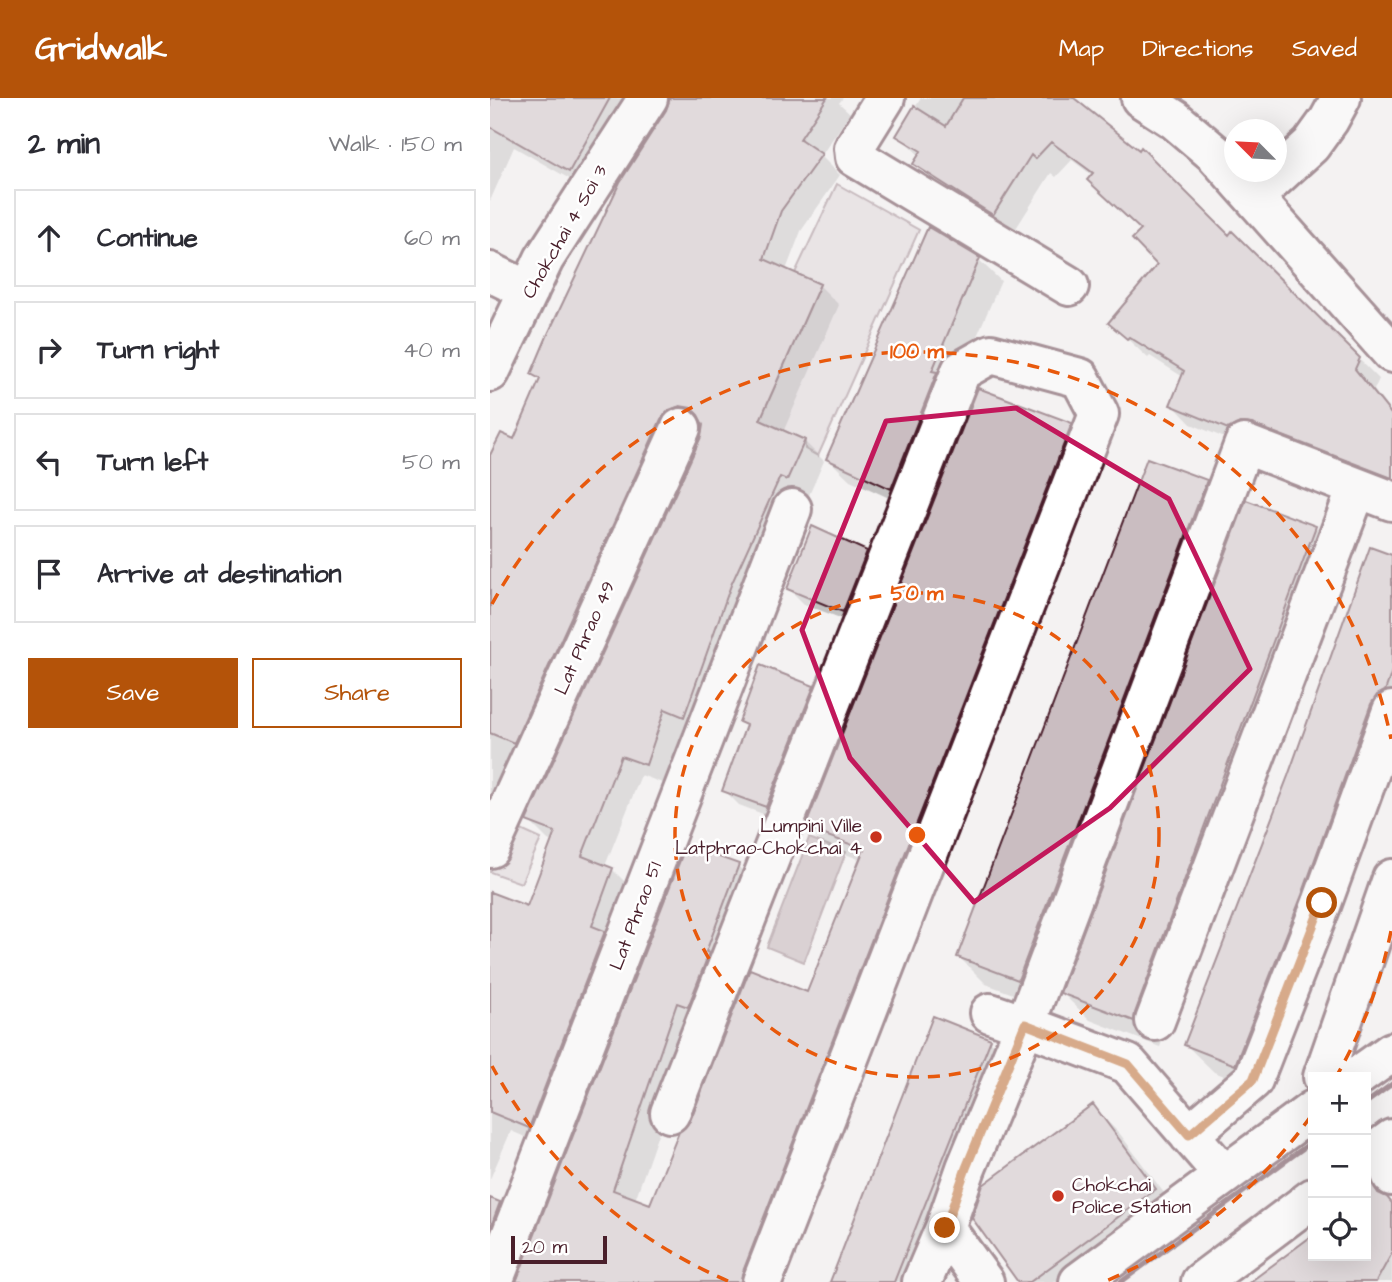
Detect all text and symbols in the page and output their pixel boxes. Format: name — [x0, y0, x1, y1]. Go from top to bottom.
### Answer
text: Gridwalk — [35, 26, 167, 72]
text: Map — [1059, 32, 1104, 66]
text: Directions — [1142, 32, 1254, 66]
text: Saved — [1292, 32, 1357, 66]
north arrow — [1224, 119, 1287, 182]
text: 2 min — [28, 123, 100, 165]
text: Walk · 150 m — [328, 128, 462, 160]
street label: Chokchai 4 Soi 3 — [516, 160, 614, 304]
icon: ahead — [30, 219, 68, 257]
text: Continue — [97, 220, 198, 256]
text: 60 m — [404, 222, 460, 254]
icon: right — [30, 331, 68, 369]
text: Turn right — [97, 332, 219, 368]
text: 40 m — [403, 334, 460, 366]
text: 100 m — [890, 337, 945, 366]
icon: left — [30, 443, 68, 481]
text: Turn left — [97, 444, 208, 480]
text: 50 m — [402, 446, 460, 478]
icon: arrive — [30, 555, 68, 593]
text: Arrive at destination — [97, 556, 342, 592]
street label: Lat Phrao 49 — [548, 577, 622, 699]
text: 50 m — [891, 579, 944, 608]
button: Save — [28, 658, 238, 728]
button: Share — [252, 658, 462, 728]
place label: Lumpini Ville Latphrao-Chokchai 4 — [675, 813, 862, 862]
centre of rings — [905, 823, 929, 847]
marker: Lumpini Ville Latphrao-Chokchai 4 — [868, 829, 884, 845]
street label: Lat Phrao 51 — [603, 857, 669, 974]
route start — [1306, 887, 1337, 918]
map controls — [1308, 1072, 1371, 1261]
button: + — [1308, 1072, 1371, 1135]
button: − — [1308, 1135, 1371, 1198]
place label: Chokchai Police Station — [1072, 1172, 1191, 1221]
marker: Chokchai Police Station — [1050, 1188, 1066, 1204]
button: locate — [1308, 1198, 1371, 1261]
route end — [929, 1212, 960, 1243]
scale bar — [511, 1233, 607, 1265]
text: 20 m — [522, 1234, 567, 1261]

